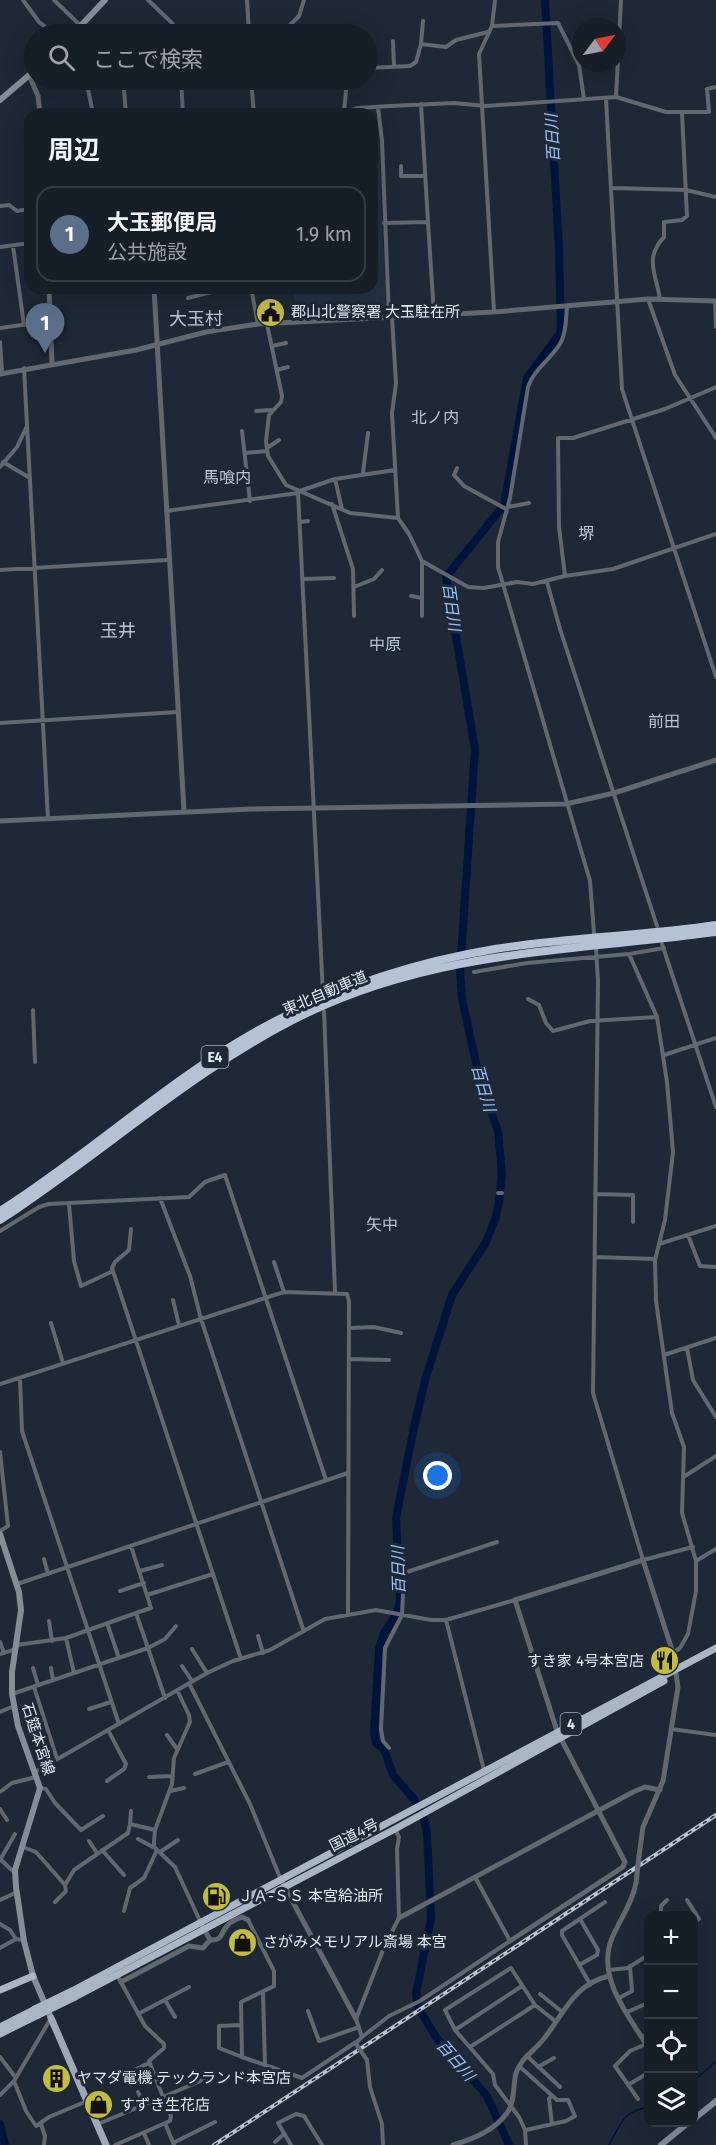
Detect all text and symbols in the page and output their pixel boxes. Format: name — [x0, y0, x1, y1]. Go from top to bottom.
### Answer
north arrow — [572, 18, 626, 72]
search box — [24, 24, 378, 90]
icon: search — [45, 41, 78, 74]
text: ここで検索 — [93, 46, 203, 73]
water label: 百日川 — [542, 112, 563, 162]
text: 周辺 — [48, 135, 100, 166]
text: 大玉郵便局 — [107, 209, 217, 236]
text: 1 — [65, 222, 74, 246]
text: 1.9 km — [296, 222, 352, 246]
text: 公共施設 — [107, 240, 187, 264]
public building icon: 郡山北警察署 大玉駐在所 — [254, 296, 286, 328]
place label: 郡山北警察署 大玉駐在所 — [291, 303, 460, 321]
pin: 1 — [26, 304, 64, 353]
district label: 大玉村 — [169, 308, 223, 330]
district label: 北ノ内 — [411, 408, 459, 427]
district label: 馬喰内 — [203, 468, 251, 487]
district label: 堺 — [578, 524, 594, 543]
water label: 百日川 — [439, 582, 465, 634]
district label: 玉井 — [100, 620, 136, 642]
district label: 中原 — [369, 635, 401, 654]
district label: 前田 — [648, 712, 680, 731]
street label: 東北自動車道 — [280, 967, 370, 1019]
road number: E4 — [202, 1046, 228, 1068]
water label: 百日川 — [468, 1062, 500, 1116]
district label: 矢中 — [366, 1215, 398, 1234]
your location — [423, 1461, 452, 1490]
water label: 百日川 — [388, 1544, 409, 1594]
restaurant icon: すき家 4号本宮店 — [649, 1645, 681, 1677]
place label: すき家 4号本宮店 — [527, 1652, 644, 1670]
street label: 石筵本宮線 — [18, 1701, 58, 1777]
road number: 4 — [560, 1713, 582, 1735]
street label: 国道4号 — [326, 1815, 382, 1855]
fuel station icon: ＪＡ-ＳＳ 本宮給油所 — [201, 1880, 233, 1912]
place label: ＪＡ-ＳＳ 本宮給油所 — [238, 1887, 383, 1905]
map controls — [644, 1911, 698, 2127]
button: + — [644, 1911, 698, 1965]
shop icon: さがみメモリアル斎場 本宮 — [226, 1926, 258, 1958]
place label: さがみメモリアル斎場 本宮 — [263, 1933, 447, 1951]
button: − — [644, 1965, 698, 2019]
button: locate — [644, 2019, 698, 2073]
water label: 百日川 — [433, 2036, 480, 2086]
building icon: ヤマダ電機 テックランド本宮店 — [40, 2062, 72, 2094]
place label: ヤマダ電機 テックランド本宮店 — [77, 2069, 291, 2087]
button: layers — [644, 2073, 698, 2127]
shop icon: すずき生花店 — [83, 2089, 115, 2121]
place label: すずき生花店 — [120, 2096, 210, 2114]

